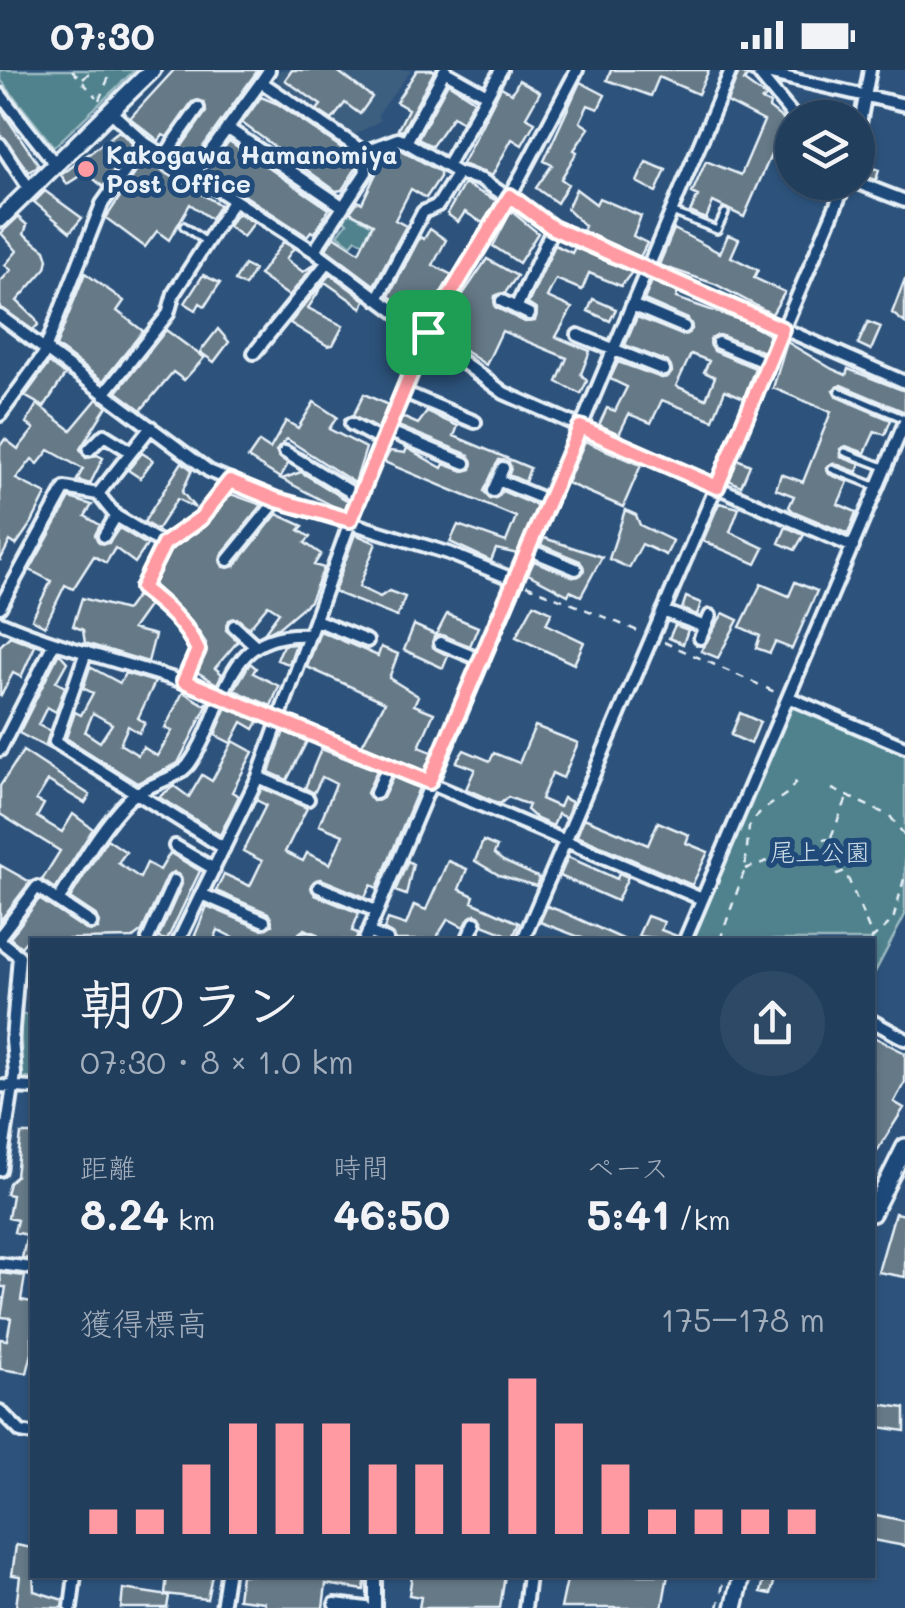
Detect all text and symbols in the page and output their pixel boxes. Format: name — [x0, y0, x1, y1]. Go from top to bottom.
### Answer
text: 07:30 — [50, 10, 155, 60]
map controls — [775, 100, 875, 200]
button: layers — [775, 100, 875, 200]
place label: Kakogawa Hamanomiya Post Office — [106, 138, 398, 199]
marker: Kakogawa Hamanomiya Post Office — [75, 158, 97, 180]
pin — [386, 290, 471, 375]
icon: arrive — [401, 305, 456, 360]
park label: 尾上公園 — [770, 835, 870, 867]
text: 朝のラン — [80, 966, 300, 1038]
button: share — [720, 971, 825, 1076]
text: 07:30 · 8 × 1.0 km — [80, 1040, 354, 1082]
text: 距離 — [80, 1149, 136, 1185]
text: 時間 — [333, 1149, 389, 1185]
text: ペース — [587, 1149, 669, 1185]
text: 8.24 — [80, 1186, 169, 1241]
text: 46:50 — [333, 1186, 450, 1241]
text: 5:41 — [587, 1186, 670, 1241]
text: km — [169, 1201, 215, 1237]
text: /km — [670, 1201, 731, 1237]
text: 175–178 m — [661, 1298, 825, 1340]
text: 獲得標高 — [80, 1301, 208, 1343]

